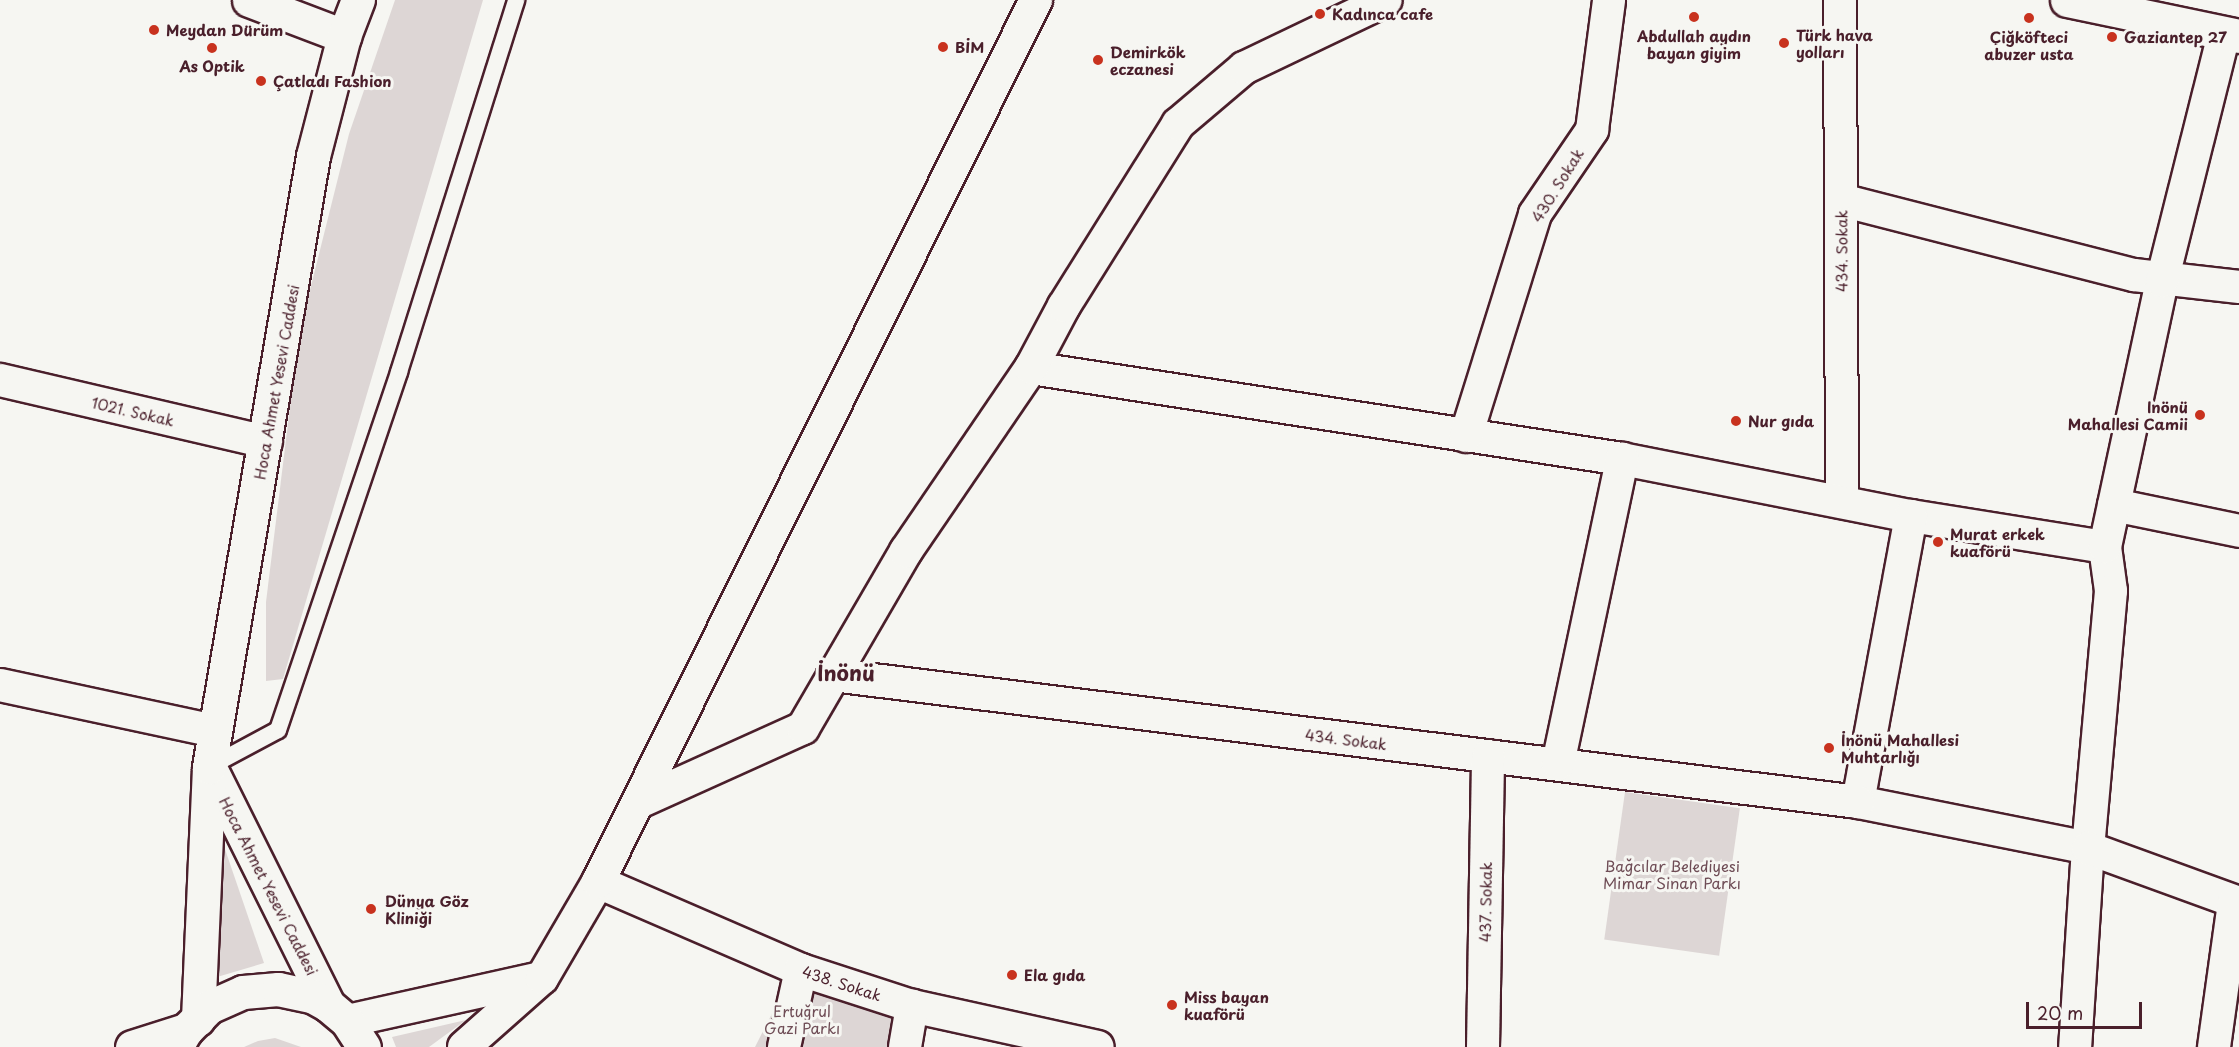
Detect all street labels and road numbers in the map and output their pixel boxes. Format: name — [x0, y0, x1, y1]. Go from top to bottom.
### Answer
street label: 430. Sokak — [1527, 145, 1587, 225]
street label: 434. Sokak — [1832, 209, 1850, 293]
street label: Hoca Ahmet Yesevi Caddesi — [250, 283, 302, 481]
street label: 1021. Sokak — [88, 392, 178, 430]
street label: 434. Sokak — [1304, 725, 1388, 753]
street label: Hoca Ahmet Yesevi Caddesi — [216, 794, 322, 978]
street label: 437. Sokak — [1475, 861, 1495, 943]
street label: 438. Sokak — [800, 962, 884, 1004]

